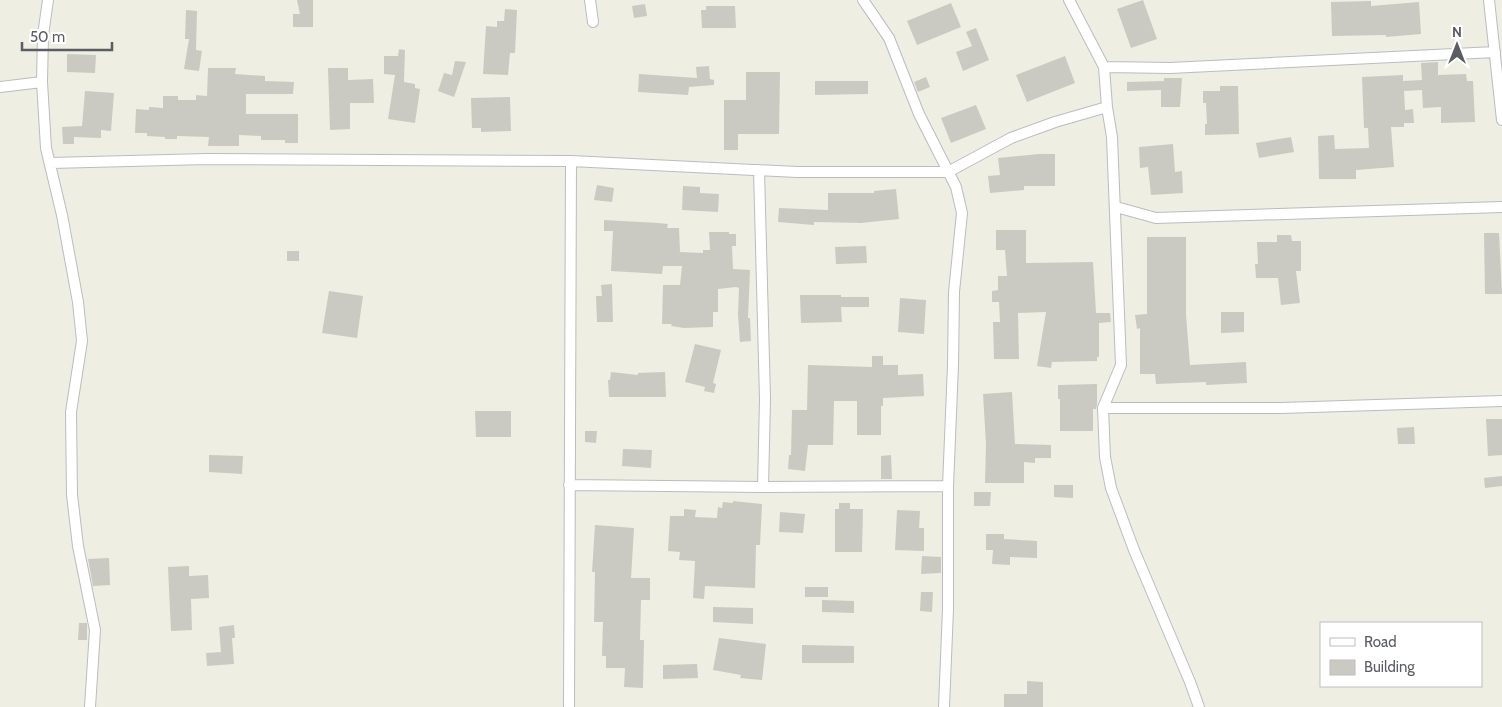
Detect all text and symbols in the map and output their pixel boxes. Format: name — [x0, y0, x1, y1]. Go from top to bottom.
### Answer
scale bar — [22, 20, 112, 52]
north arrow — [1432, 20, 1482, 70]
text: N — [1452, 23, 1462, 41]
text: 50 m — [30, 28, 65, 46]
legend — [1320, 622, 1482, 687]
text: Road — [1364, 633, 1397, 651]
text: Building — [1364, 658, 1415, 676]

